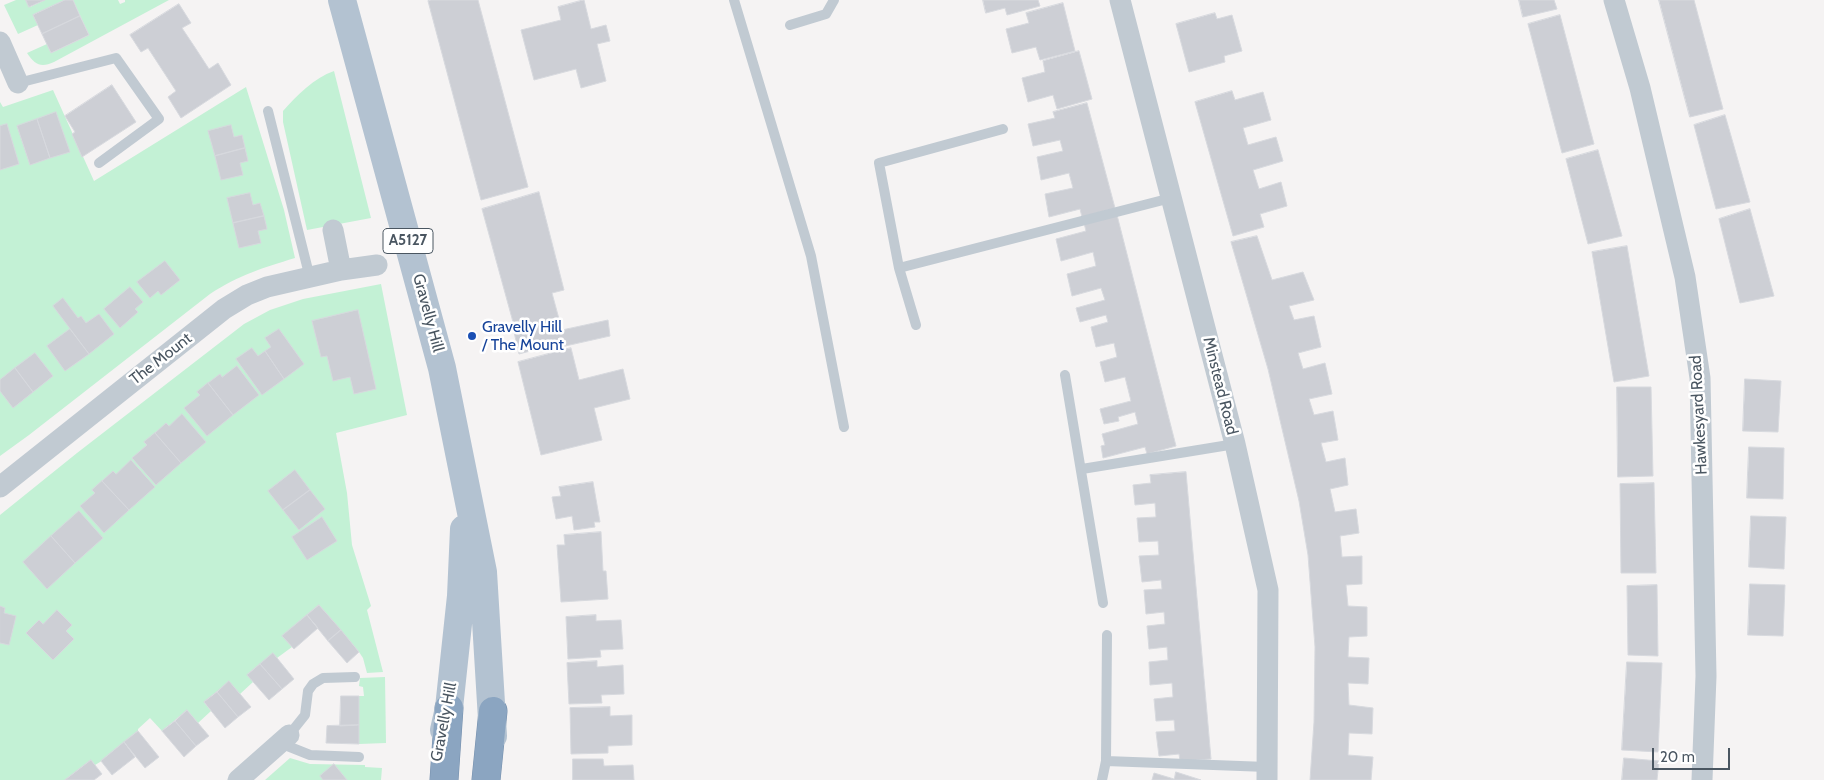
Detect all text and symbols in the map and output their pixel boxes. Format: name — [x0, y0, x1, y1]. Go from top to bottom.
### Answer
road number: A5127 — [383, 228, 433, 254]
street label: Gravelly Hill — [408, 272, 448, 354]
place label: Gravelly Hill / The Mount — [482, 317, 564, 355]
street label: The Mount — [126, 329, 196, 389]
marker: Gravelly Hill / The Mount — [466, 330, 478, 342]
street label: Minstead Road — [1199, 335, 1241, 437]
street label: Hawkesyard Road — [1686, 355, 1712, 475]
street label: Gravelly Hill — [427, 681, 461, 763]
scale bar — [1654, 738, 1732, 770]
text: 20 m — [1660, 748, 1695, 766]

